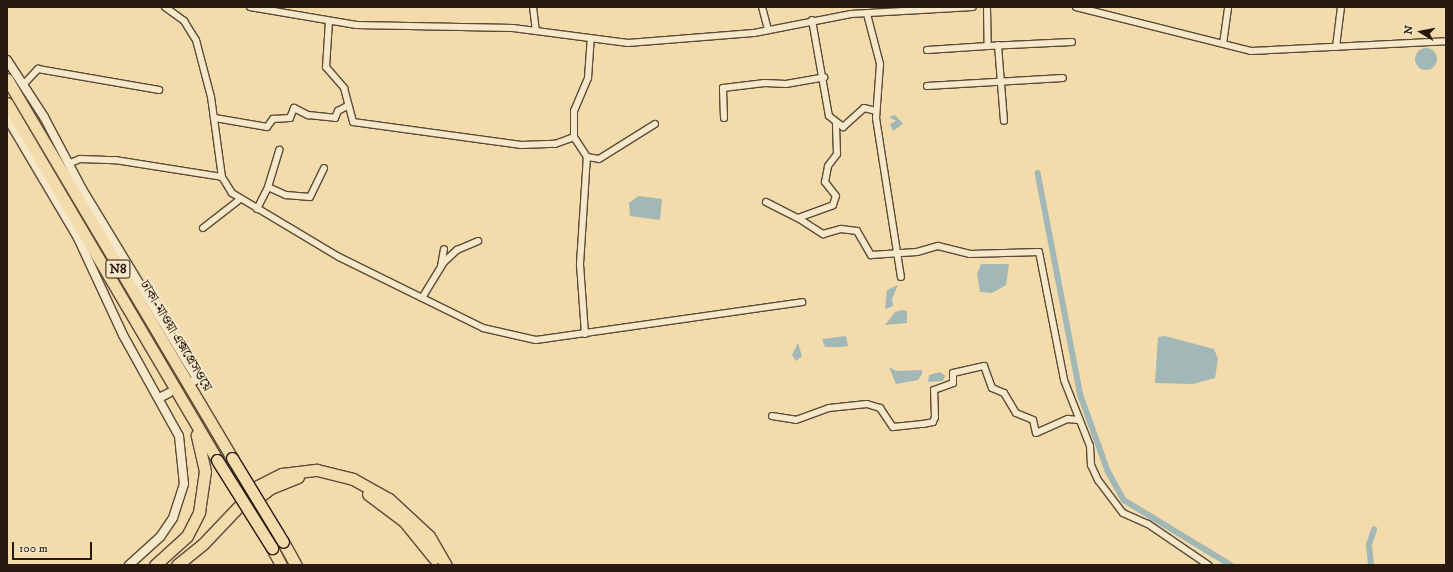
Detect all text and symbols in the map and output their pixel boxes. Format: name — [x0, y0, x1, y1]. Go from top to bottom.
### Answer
north arrow — [1401, 12, 1441, 52]
text: N — [1402, 24, 1417, 36]
road number: N8 — [105, 258, 131, 280]
street label: ঢাকা-মাওয়া এক্সপ্রেসওয়ে — [136, 277, 216, 395]
scale bar — [14, 534, 94, 560]
text: 100 m — [19, 541, 48, 556]

